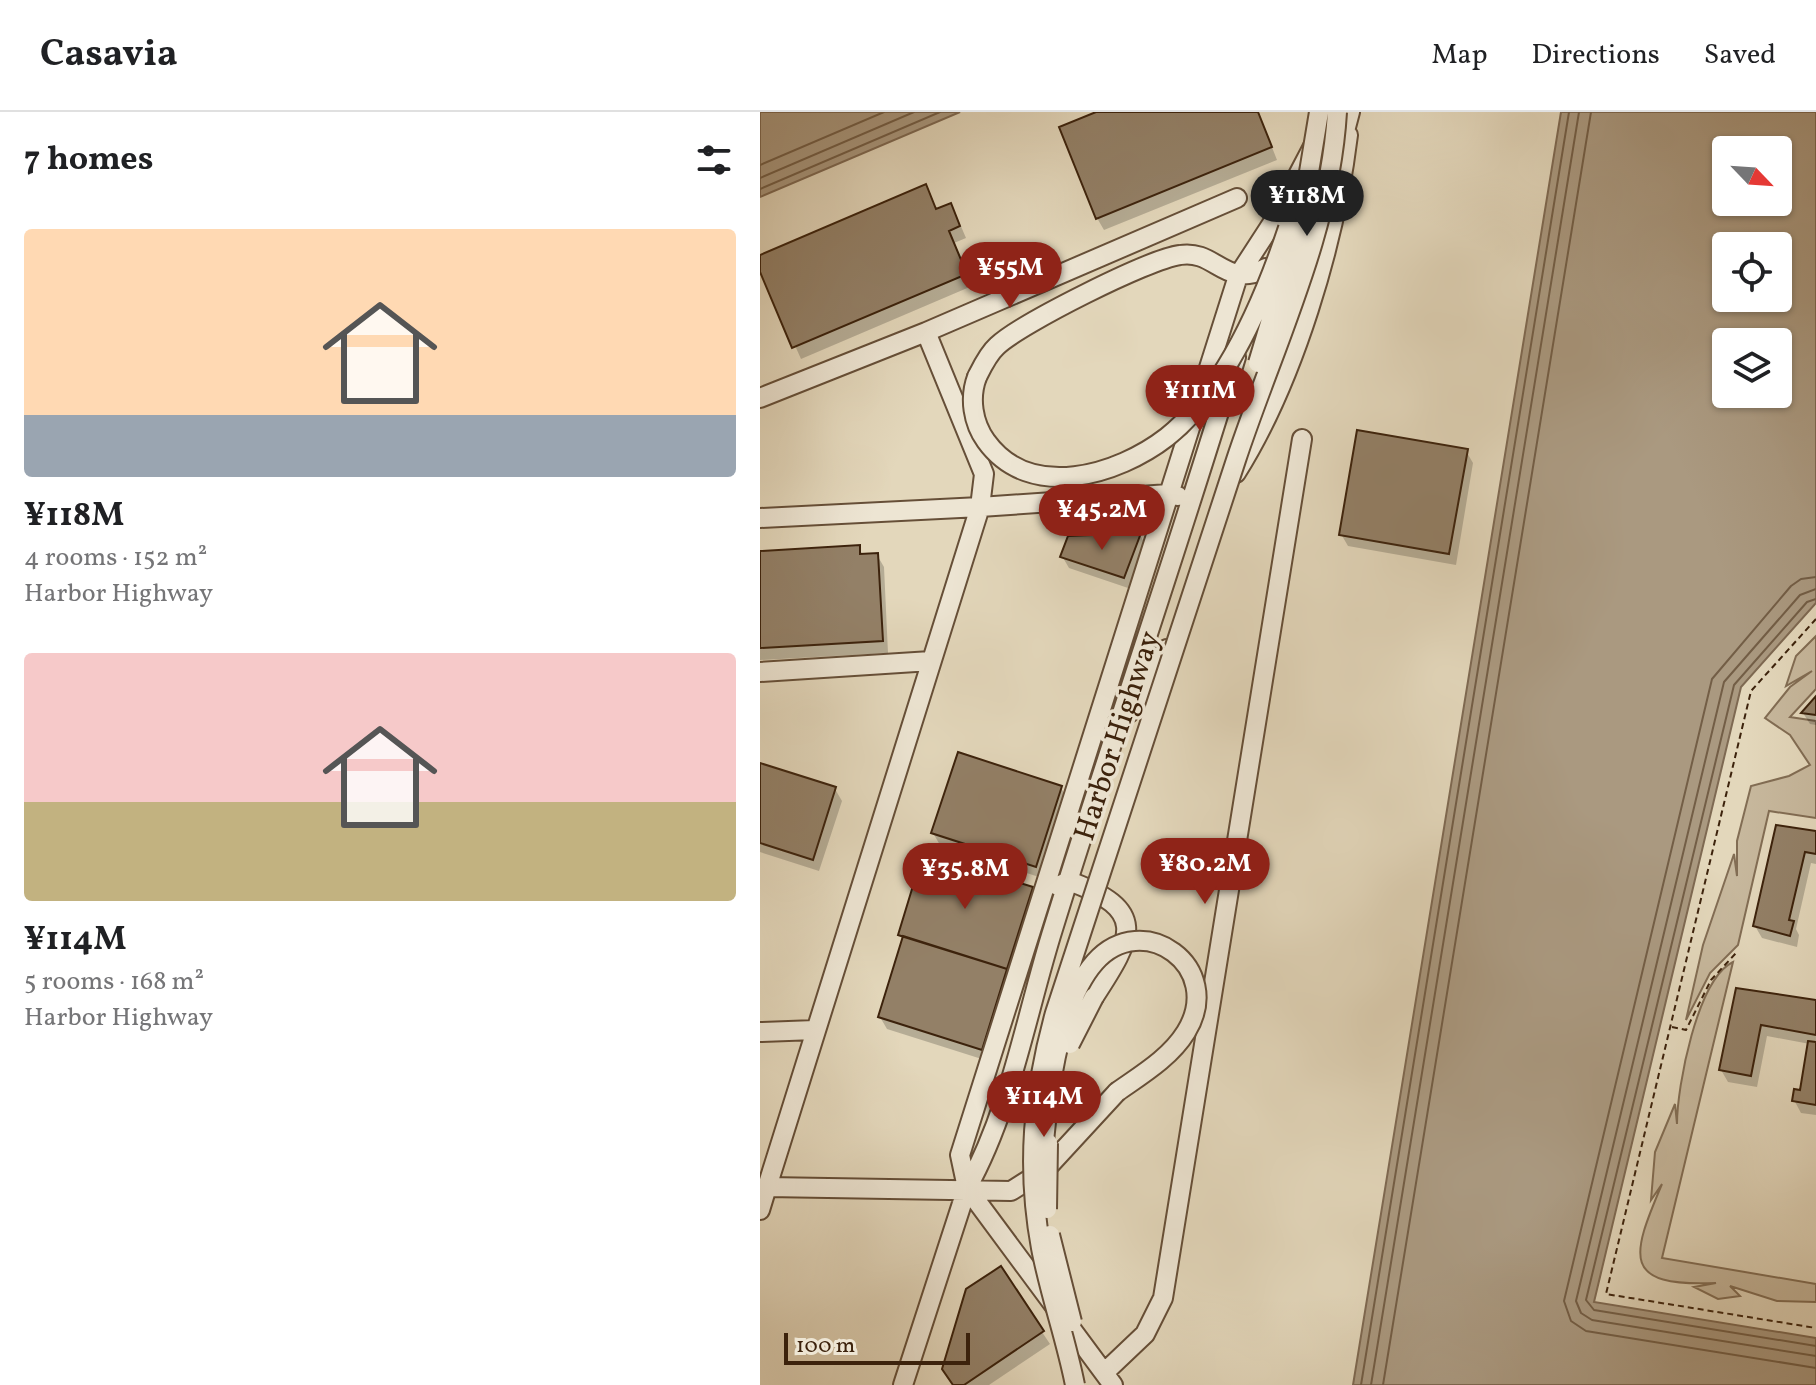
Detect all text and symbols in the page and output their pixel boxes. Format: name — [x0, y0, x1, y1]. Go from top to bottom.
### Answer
text: Casavia — [40, 29, 178, 82]
text: Map — [1432, 36, 1488, 75]
text: Directions — [1532, 36, 1660, 75]
text: Saved — [1704, 36, 1776, 75]
north arrow — [1712, 136, 1792, 216]
map controls — [1712, 136, 1792, 408]
text: 7 homes — [24, 137, 153, 184]
icon: filters — [692, 138, 736, 182]
pin: ¥118M — [1251, 170, 1363, 238]
text: ¥118M — [1269, 178, 1345, 214]
button: locate — [1712, 232, 1792, 312]
pin: ¥55M — [963, 242, 1057, 310]
text: ¥55M — [977, 250, 1043, 286]
icon: home — [308, 281, 452, 425]
button: layers — [1712, 328, 1792, 408]
pin: ¥111M — [1144, 365, 1256, 433]
text: ¥111M — [1164, 373, 1236, 409]
pin: ¥45.2M — [1037, 484, 1167, 552]
text: ¥45.2M — [1057, 492, 1147, 528]
text: ¥118M — [24, 493, 124, 540]
text: 4 rooms · 152 m² — [24, 540, 207, 576]
text: Harbor Highway — [24, 576, 213, 612]
street label: Harbor Highway — [1064, 626, 1172, 846]
icon: home — [308, 705, 452, 849]
pin: ¥80.2M — [1140, 838, 1270, 906]
pin: ¥35.8M — [900, 843, 1030, 911]
text: ¥80.2M — [1159, 846, 1251, 882]
text: ¥35.8M — [921, 851, 1009, 887]
text: ¥114M — [24, 917, 126, 964]
text: 5 rooms · 168 m² — [24, 964, 204, 1000]
text: Harbor Highway — [24, 1000, 213, 1036]
pin: ¥114M — [988, 1071, 1100, 1139]
text: ¥114M — [1005, 1079, 1083, 1115]
scale bar — [784, 1329, 970, 1365]
text: 100 m — [796, 1331, 855, 1362]

